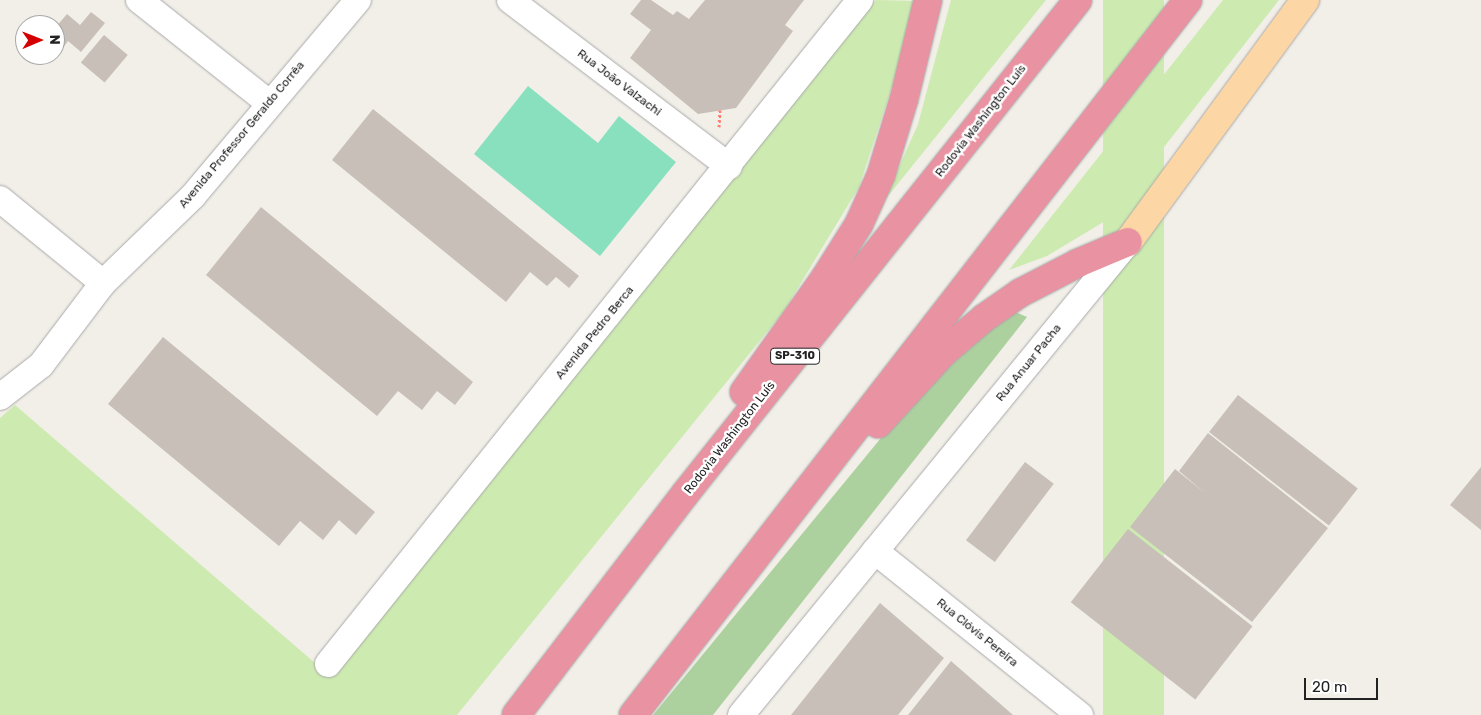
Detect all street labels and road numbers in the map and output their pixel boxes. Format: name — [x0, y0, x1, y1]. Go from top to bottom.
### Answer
street label: Rua João Valzachi — [574, 47, 664, 119]
street label: Avenida Professor Geraldo Corrêa — [176, 59, 308, 211]
street label: Rodovia Washington Luís — [933, 62, 1029, 180]
street label: Avenida Pedro Berca — [553, 283, 637, 383]
street label: Rua Anuar Pacha — [993, 321, 1065, 405]
road number: SP-310 — [770, 348, 820, 364]
street label: Rodovia Washington Luís — [682, 379, 778, 497]
street label: Rua Clóvis Pereira — [933, 596, 1021, 670]

